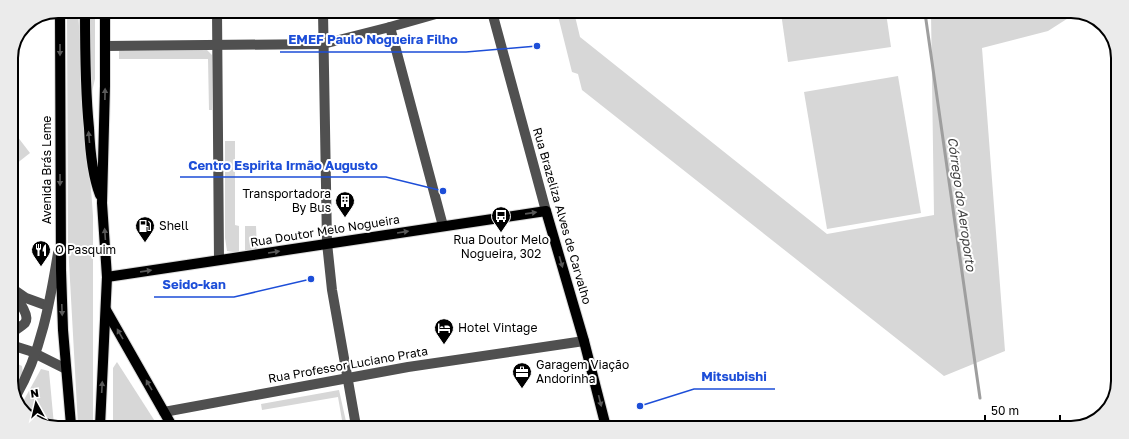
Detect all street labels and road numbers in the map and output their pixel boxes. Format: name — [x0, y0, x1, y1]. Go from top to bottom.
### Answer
street label: Avenida Brás Leme — [39, 116, 54, 224]
street label: Rua Brazeliza Alves de Carvalho — [530, 126, 595, 306]
street label: Rua Doutor Melo Nogueira — [249, 211, 401, 250]
street label: Rua Professor Luciano Prata — [267, 343, 429, 386]

